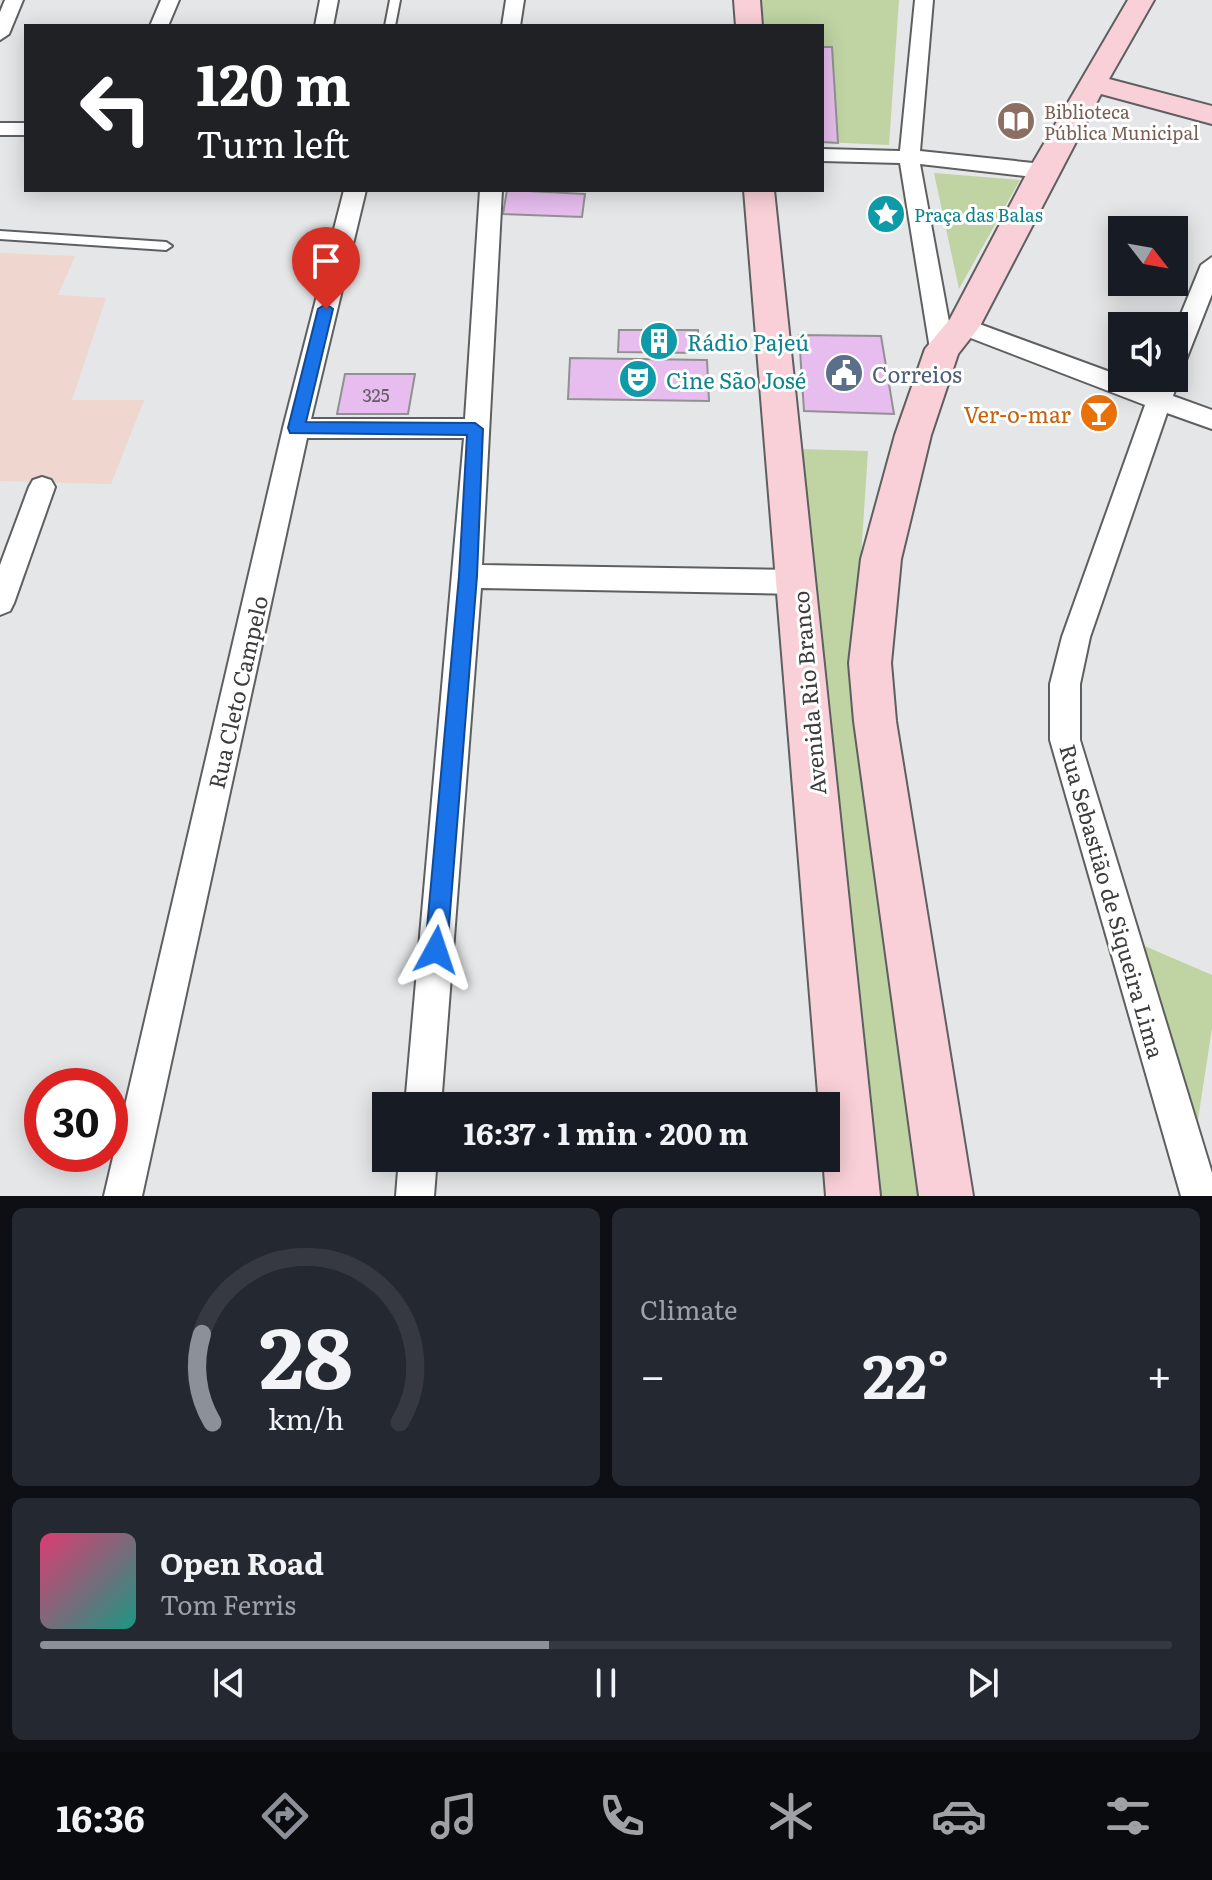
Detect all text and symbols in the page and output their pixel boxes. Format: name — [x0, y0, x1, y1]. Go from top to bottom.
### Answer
text: 120 m — [196, 40, 351, 123]
icon: left — [64, 56, 168, 160]
place label: Biblioteca Pública Municipal — [1044, 98, 1199, 146]
library icon: Biblioteca Pública Municipal — [995, 100, 1037, 142]
text: Turn left — [196, 116, 350, 169]
place icon: Praça das Balas — [865, 193, 907, 235]
place label: Praça das Balas — [914, 201, 1043, 228]
north arrow — [1108, 216, 1188, 296]
map controls — [1108, 216, 1188, 392]
pin — [292, 227, 360, 309]
icon: arrive — [304, 239, 348, 283]
button: sound — [1108, 312, 1188, 392]
building icon: Rádio Pajeú — [638, 320, 680, 362]
place label: Rádio Pajeú — [687, 325, 809, 358]
public building icon: Correios — [823, 352, 865, 394]
place label: Correios — [872, 357, 962, 390]
theatre icon: Cine São José — [617, 358, 659, 400]
place label: Cine São José — [666, 363, 806, 396]
house number: 325 — [362, 381, 390, 408]
bar icon: Ver-o-mar — [1078, 392, 1120, 434]
place label: Ver-o-mar — [963, 397, 1072, 430]
street label: Avenida Rio Branco — [783, 590, 833, 796]
street label: Rua Cleto Campelo — [199, 592, 275, 792]
street label: Rua Sebastião de Siqueira Lima — [1052, 740, 1174, 1062]
position arrow — [394, 908, 478, 992]
speed limit sign: 30 — [24, 1068, 128, 1172]
text: 16:37 · 1 min · 200 m — [464, 1110, 748, 1154]
text: Climate — [640, 1289, 738, 1328]
text: 28 — [259, 1291, 353, 1415]
text: 22° — [863, 1328, 949, 1417]
text: − — [640, 1340, 666, 1406]
text: + — [1146, 1340, 1172, 1406]
text: km/h — [268, 1396, 344, 1439]
text: Open Road — [160, 1540, 324, 1584]
text: Tom Ferris — [160, 1584, 296, 1623]
icon: previous — [207, 1661, 251, 1705]
icon: pause — [584, 1661, 628, 1705]
icon: next — [961, 1661, 1005, 1705]
icon: directions — [257, 1788, 313, 1844]
icon: music — [426, 1788, 482, 1844]
icon: phone — [594, 1788, 650, 1844]
icon: climate — [763, 1788, 819, 1844]
icon: car — [931, 1788, 987, 1844]
icon: filters — [1100, 1788, 1156, 1844]
text: 16:36 — [56, 1790, 145, 1843]

